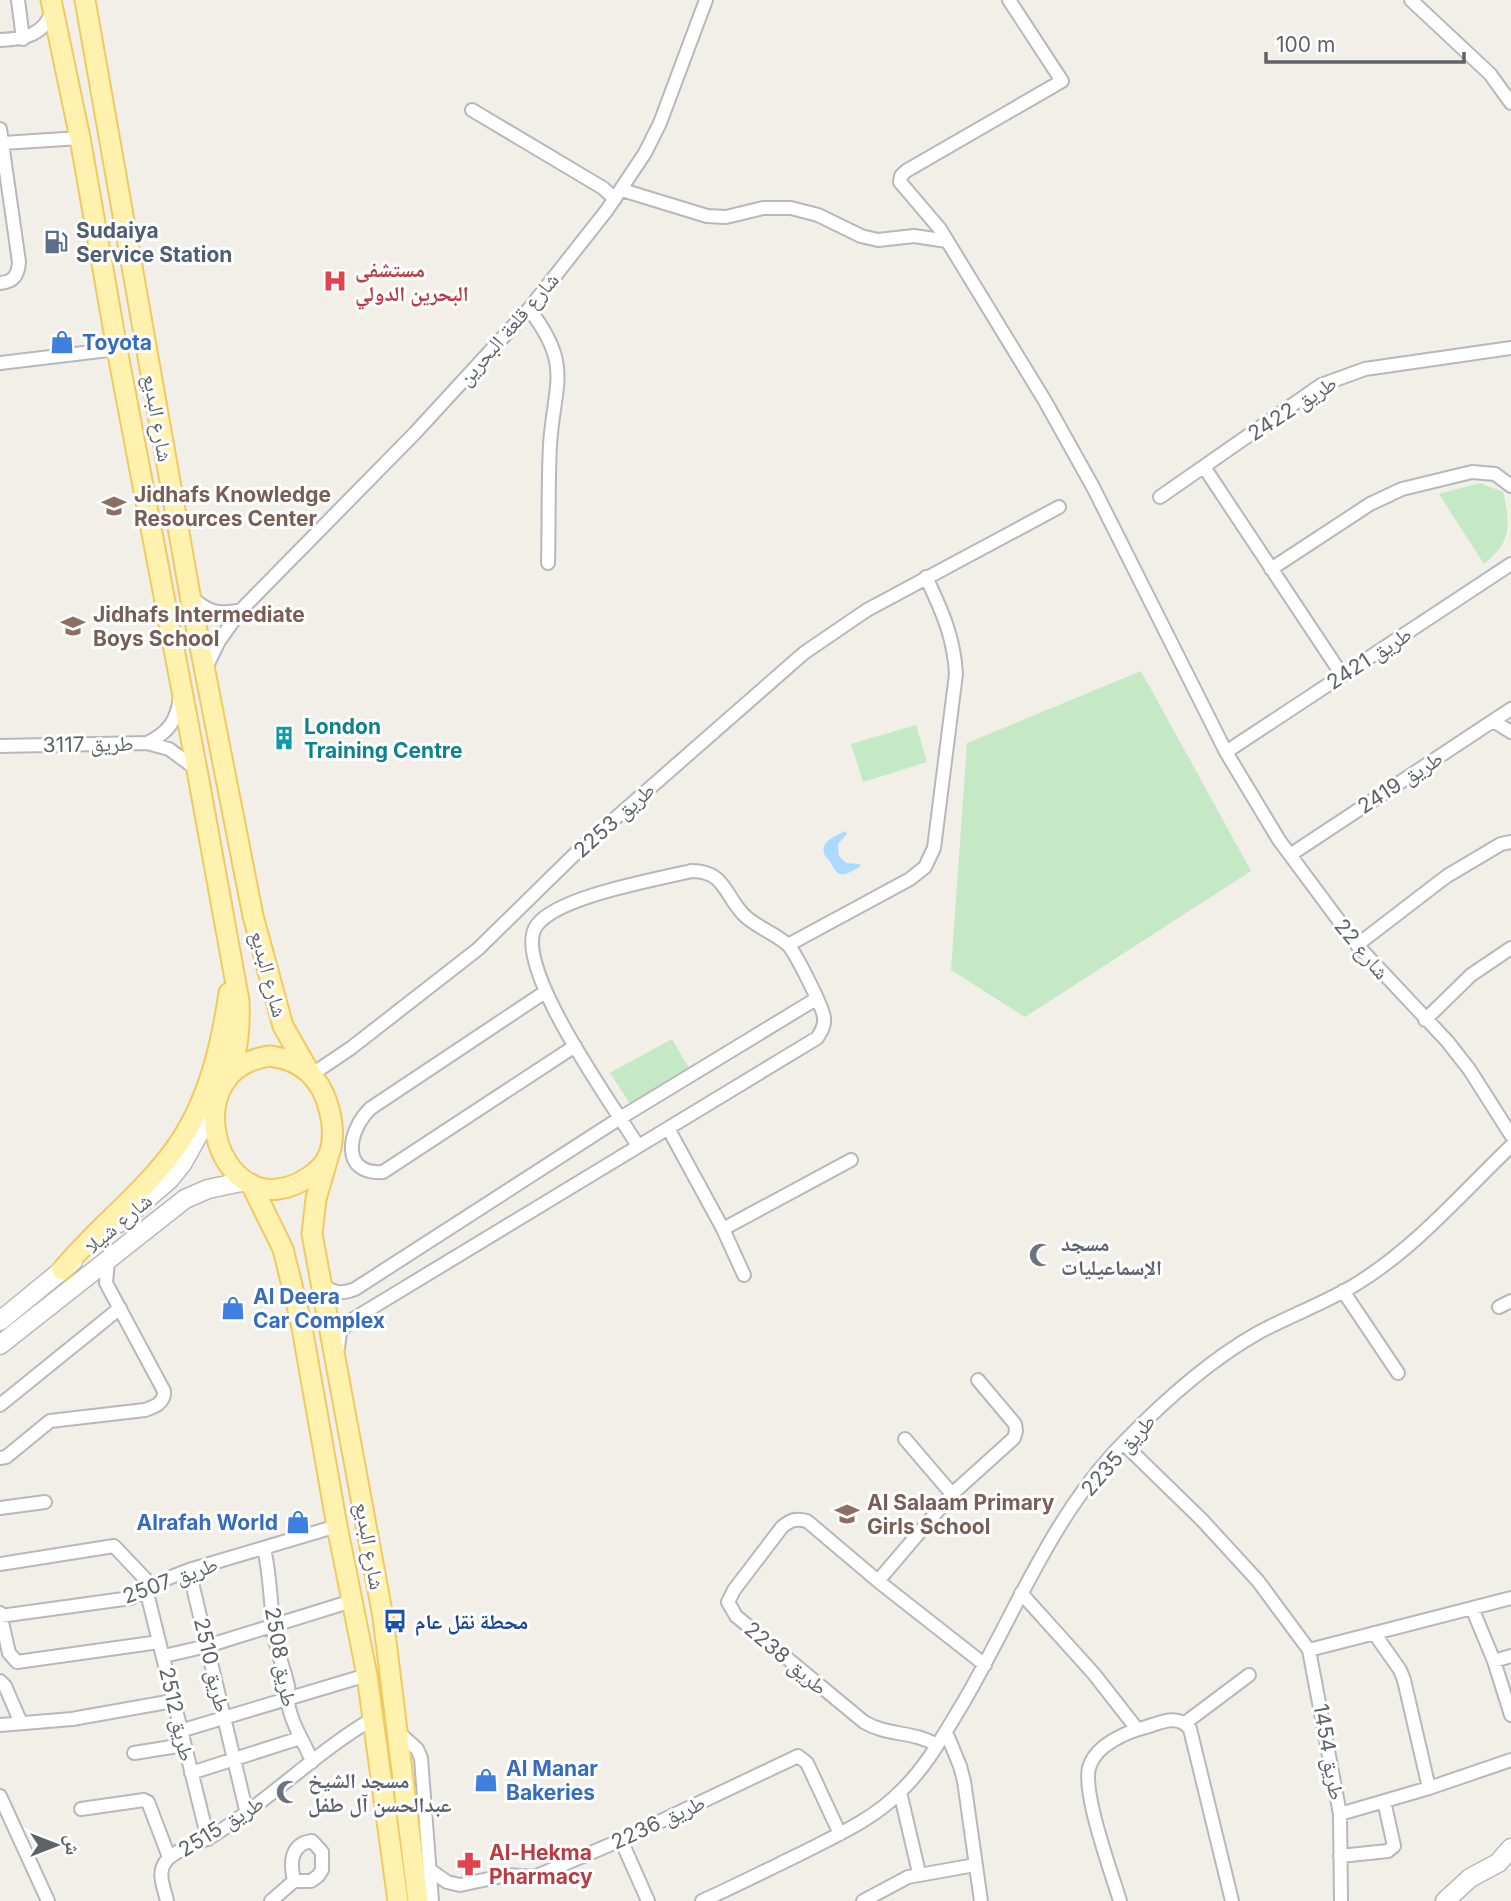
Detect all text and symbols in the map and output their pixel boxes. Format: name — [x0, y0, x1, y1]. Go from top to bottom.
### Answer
scale bar — [1266, 21, 1464, 65]
text: 100 m — [1276, 32, 1335, 57]
place label: Sudaiya Service Station — [76, 218, 232, 267]
fuel station icon: Sudaiya Service Station — [42, 228, 70, 256]
place label: مستشفى البحرين الدولي — [355, 257, 469, 310]
hospital icon: مستشفى البحرين الدولي — [321, 267, 349, 295]
street label: شارع قلعة البحرين — [452, 267, 565, 391]
shop icon: Toyota — [48, 328, 76, 356]
place label: Toyota — [82, 330, 152, 355]
street label: طريق 2422 — [1243, 370, 1342, 447]
street label: شارع البديع — [137, 372, 178, 464]
place label: Jidhafs Knowledge Resources Center — [134, 482, 331, 531]
school or university icon: Jidhafs Knowledge Resources Center — [100, 492, 128, 520]
place label: Jidhafs Intermediate Boys School — [93, 602, 305, 651]
school or university icon: Jidhafs Intermediate Boys School — [59, 612, 87, 640]
street label: طريق 2421 — [1322, 621, 1417, 696]
place label: London Training Centre — [304, 714, 462, 763]
building icon: London Training Centre — [270, 724, 298, 752]
street label: طريق 3117 — [42, 731, 134, 758]
street label: طريق 2419 — [1353, 745, 1448, 820]
street label: طريق 2253 — [568, 777, 660, 864]
street label: شارع 22 — [1329, 914, 1395, 985]
street label: شارع البديع — [244, 928, 293, 1020]
street label: شارع شيلا — [79, 1188, 157, 1259]
place label: مسجد الإسماعيليات — [1061, 1231, 1162, 1280]
mosque icon: مسجد الإسماعيليات — [1027, 1241, 1055, 1269]
place label: Al Deera Car Complex — [253, 1284, 385, 1333]
shop icon: Al Deera Car Complex — [219, 1294, 247, 1322]
street label: طريق 2235 — [1076, 1409, 1161, 1502]
place label: Al Salaam Primary Girls School — [867, 1490, 1055, 1539]
street label: شارع البديع — [349, 1500, 390, 1592]
school or university icon: Al Salaam Primary Girls School — [833, 1500, 861, 1528]
shop icon: Alrafah World — [284, 1508, 312, 1536]
place label: Alrafah World — [137, 1510, 278, 1535]
street label: طريق 2507 — [119, 1551, 221, 1610]
street label: طريق 2508 — [259, 1605, 302, 1709]
bus stop icon: محطة نقل عام — [381, 1607, 409, 1635]
place label: محطة نقل عام — [415, 1609, 528, 1636]
street label: طريق 2510 — [188, 1615, 235, 1715]
street label: طريق 2238 — [739, 1616, 833, 1701]
street label: طريق 2512 — [153, 1664, 200, 1764]
street label: طريق 1454 — [1307, 1702, 1350, 1802]
place label: Al Manar Bakeries — [506, 1756, 598, 1805]
shop icon: Al Manar Bakeries — [472, 1766, 500, 1794]
place label: مسجد الشيخ عبدالحسن آل طفل — [308, 1768, 452, 1818]
mosque icon: مسجد الشيخ عبدالحسن آل طفل — [274, 1778, 302, 1806]
street label: طريق 2236 — [607, 1789, 709, 1855]
street label: طريق 2515 — [174, 1790, 269, 1863]
north arrow — [21, 1810, 91, 1880]
text: ش — [61, 1835, 84, 1855]
place label: Al-Hekma Pharmacy — [489, 1840, 593, 1889]
pharmacy icon: Al-Hekma Pharmacy — [455, 1850, 483, 1878]

